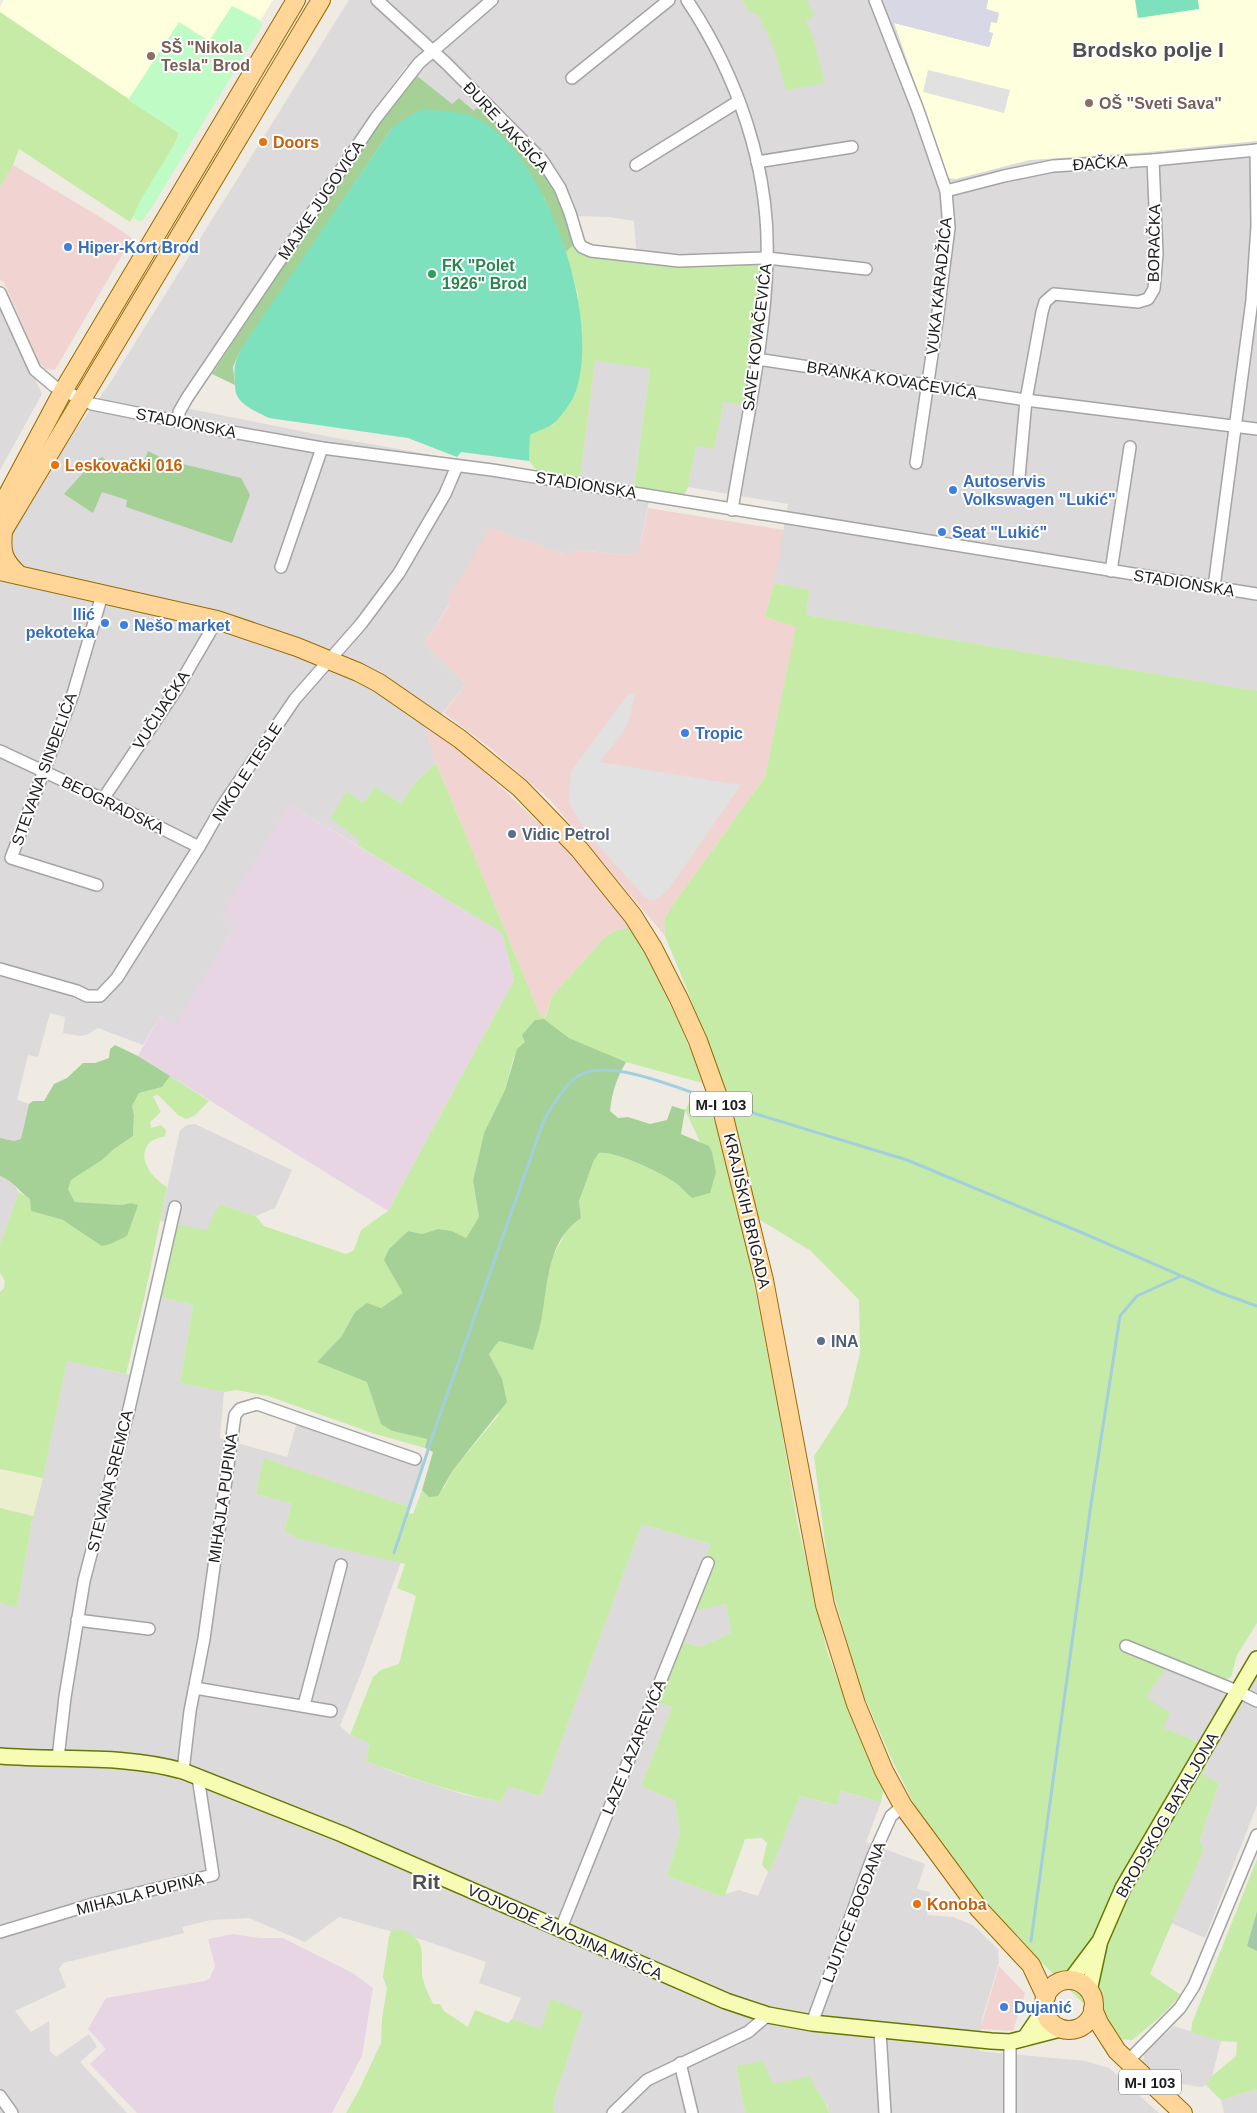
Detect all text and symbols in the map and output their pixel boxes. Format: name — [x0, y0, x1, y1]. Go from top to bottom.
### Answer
place label: SŠ "Nikola Tesla" Brod — [161, 38, 250, 74]
district label: Brodsko polje I — [1072, 38, 1224, 61]
marker: SŠ "Nikola Tesla" Brod — [145, 50, 157, 62]
street label: ĐURE JAKŠIĆA — [460, 78, 553, 176]
place label: OŠ "Sveti Sava" — [1099, 94, 1222, 112]
marker: OŠ "Sveti Sava" — [1083, 97, 1095, 109]
place label: Doors — [273, 134, 319, 151]
marker: Doors — [257, 136, 269, 148]
street label: MAJKE JUGOVIĆA — [274, 137, 367, 263]
street label: ĐAČKA — [1072, 152, 1128, 173]
street label: BORAČKA — [1144, 203, 1163, 282]
street label: VUKA KARADŽIĆA — [922, 216, 955, 356]
place label: Hiper-Kort Brod — [78, 239, 199, 256]
marker: Hiper-Kort Brod — [62, 241, 74, 253]
place label: FK "Polet 1926" Brod — [442, 257, 527, 292]
street label: SAVE KOVAČEVIĆA — [739, 262, 775, 412]
marker: FK "Polet 1926" Brod — [426, 268, 438, 280]
street label: BRANKA KOVAČEVIĆA — [806, 357, 979, 402]
street label: STADIONSKA — [134, 405, 238, 441]
place label: Leskovački 016 — [65, 457, 183, 474]
marker: Leskovački 016 — [49, 459, 61, 471]
street label: STADIONSKA — [534, 469, 638, 501]
place label: Autoservis Volkswagen "Lukić" — [963, 473, 1116, 508]
marker: Autoservis Volkswagen "Lukić" — [947, 484, 959, 496]
place label: Seat "Lukić" — [952, 524, 1047, 541]
marker: Seat "Lukić" — [936, 526, 948, 538]
street label: STADIONSKA — [1132, 567, 1236, 599]
place label: Ilić pekoteka — [26, 606, 95, 641]
marker: Ilić pekoteka — [99, 617, 111, 629]
place label: Nešo market — [134, 617, 231, 634]
marker: Nešo market — [118, 619, 130, 631]
street label: VUČIJAČKA — [129, 667, 193, 752]
street label: STEVANA SINĐELIĆA — [7, 690, 80, 848]
street label: NIKOLE TESLE — [209, 720, 285, 824]
place label: Tropic — [695, 725, 743, 742]
marker: Tropic — [679, 727, 691, 739]
street label: BEOGRADSKA — [59, 773, 167, 837]
place label: Vidic Petrol — [522, 826, 610, 843]
marker: Vidic Petrol — [506, 828, 518, 840]
road number: M-I 103 — [690, 1092, 752, 1116]
street label: KRAJIŠKIH BRIGADA — [721, 1131, 774, 1291]
place label: INA — [831, 1333, 859, 1350]
marker: INA — [815, 1335, 827, 1347]
street label: STEVANA SREMCA — [84, 1408, 136, 1554]
street label: MIHAJLA PUPINA — [205, 1432, 241, 1564]
street label: LAZE LAZAREVIĆA — [598, 1676, 669, 1817]
street label: BRODSKOG BATALJONA — [1113, 1729, 1221, 1901]
street label: LJUTICE BOGDANA — [819, 1839, 889, 1985]
street label: MIHAJLA PUPINA — [75, 1870, 206, 1918]
district label: Rit — [412, 1870, 440, 1893]
street label: VOJVODE ŽIVOJINA MIŠIĆA — [465, 1880, 666, 1983]
place label: Konoba — [927, 1896, 987, 1913]
marker: Konoba — [911, 1898, 923, 1910]
place label: Dujanić — [1014, 1999, 1072, 2016]
marker: Dujanić — [998, 2001, 1010, 2013]
road number: M-I 103 — [1119, 2070, 1181, 2094]

